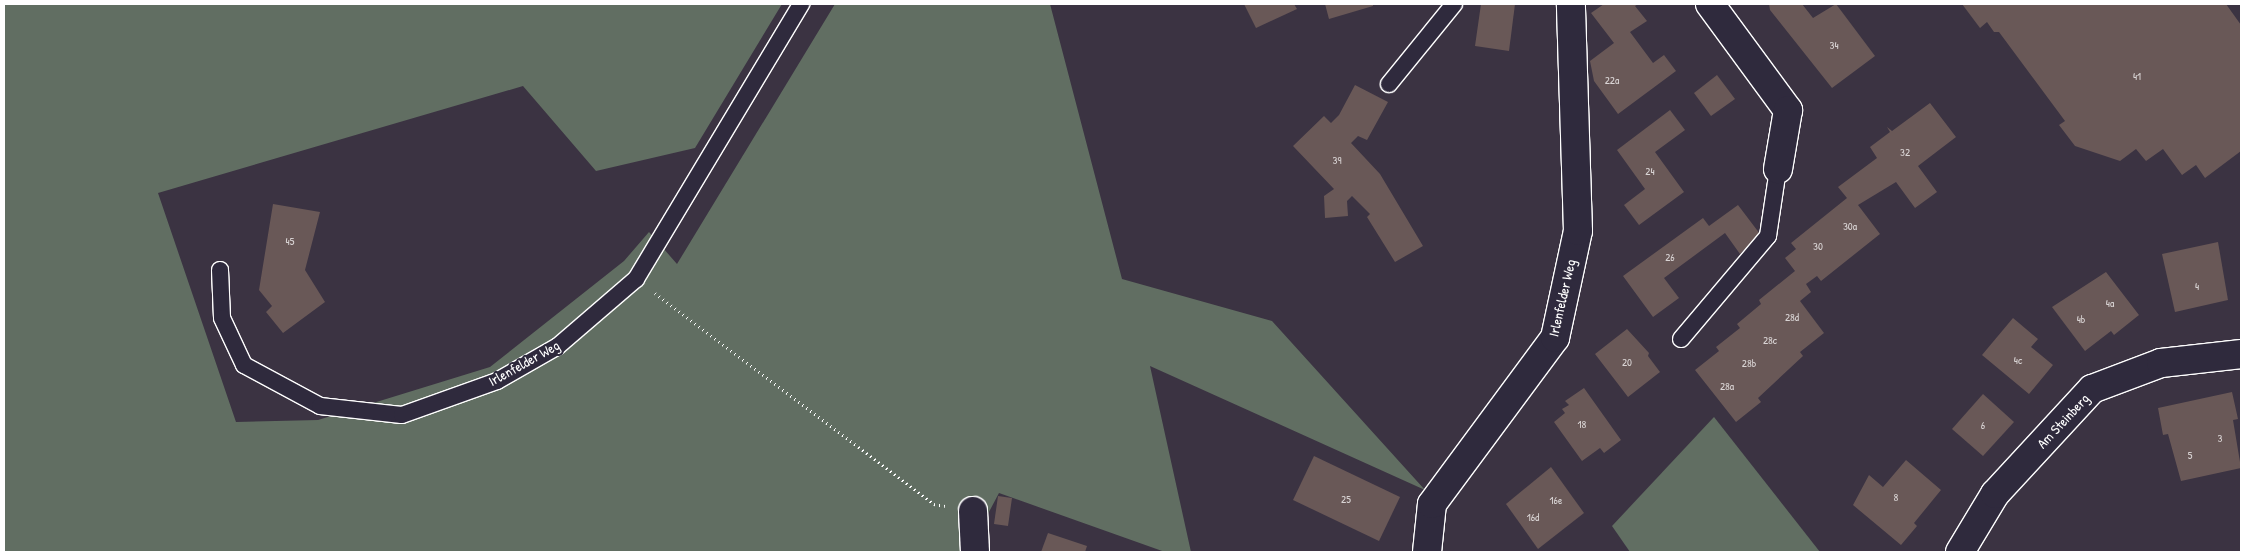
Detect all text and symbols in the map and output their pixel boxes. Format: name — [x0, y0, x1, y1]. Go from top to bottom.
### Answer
house number: 34 — [1829, 38, 1839, 52]
house number: 41 — [2133, 69, 2141, 83]
house number: 22a — [1605, 73, 1619, 87]
house number: 32 — [1900, 145, 1910, 159]
house number: 39 — [1333, 153, 1341, 167]
house number: 24 — [1645, 164, 1655, 178]
house number: 30a — [1843, 219, 1857, 233]
house number: 45 — [286, 234, 294, 248]
house number: 30 — [1813, 239, 1823, 253]
house number: 26 — [1665, 250, 1675, 264]
street label: Irlenfelder Weg — [1545, 258, 1579, 338]
house number: 4 — [2195, 279, 2199, 293]
house number: 4a — [2106, 296, 2114, 310]
house number: 28d — [1785, 310, 1799, 324]
house number: 4b — [2077, 312, 2085, 326]
house number: 28c — [1763, 333, 1777, 347]
street label: Irlenfelder Weg — [486, 337, 562, 389]
house number: 4c — [2014, 353, 2022, 367]
house number: 20 — [1622, 355, 1632, 369]
house number: 28b — [1742, 356, 1756, 370]
house number: 28a — [1720, 379, 1734, 393]
street label: Am Steinberg — [2033, 390, 2093, 452]
house number: 18 — [1578, 417, 1586, 431]
house number: 6 — [1981, 418, 1985, 432]
house number: 3 — [2218, 431, 2222, 445]
house number: 5 — [2188, 448, 2192, 462]
house number: 8 — [1894, 490, 1898, 504]
house number: 25 — [1341, 492, 1351, 506]
house number: 16e — [1550, 493, 1562, 507]
house number: 16d — [1527, 510, 1539, 524]

